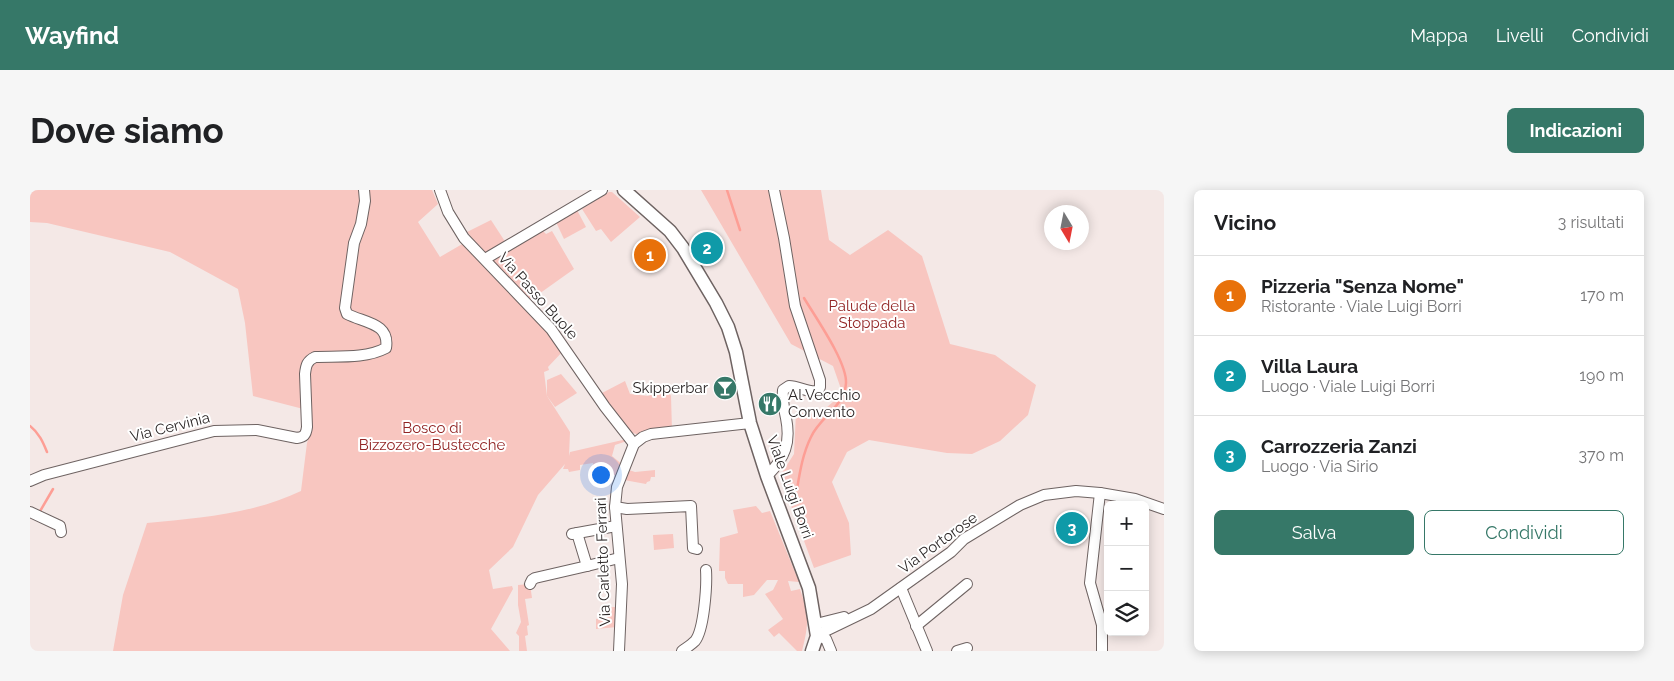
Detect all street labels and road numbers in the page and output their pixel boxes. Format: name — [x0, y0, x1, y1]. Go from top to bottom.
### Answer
street label: Via Passo Buole — [494, 249, 582, 343]
street label: Via Cervinia — [128, 408, 212, 446]
street label: Viale Luigi Borri — [763, 433, 817, 541]
street label: Via Carletto Ferrari — [592, 497, 614, 627]
street label: Via Portorose — [895, 508, 981, 578]

